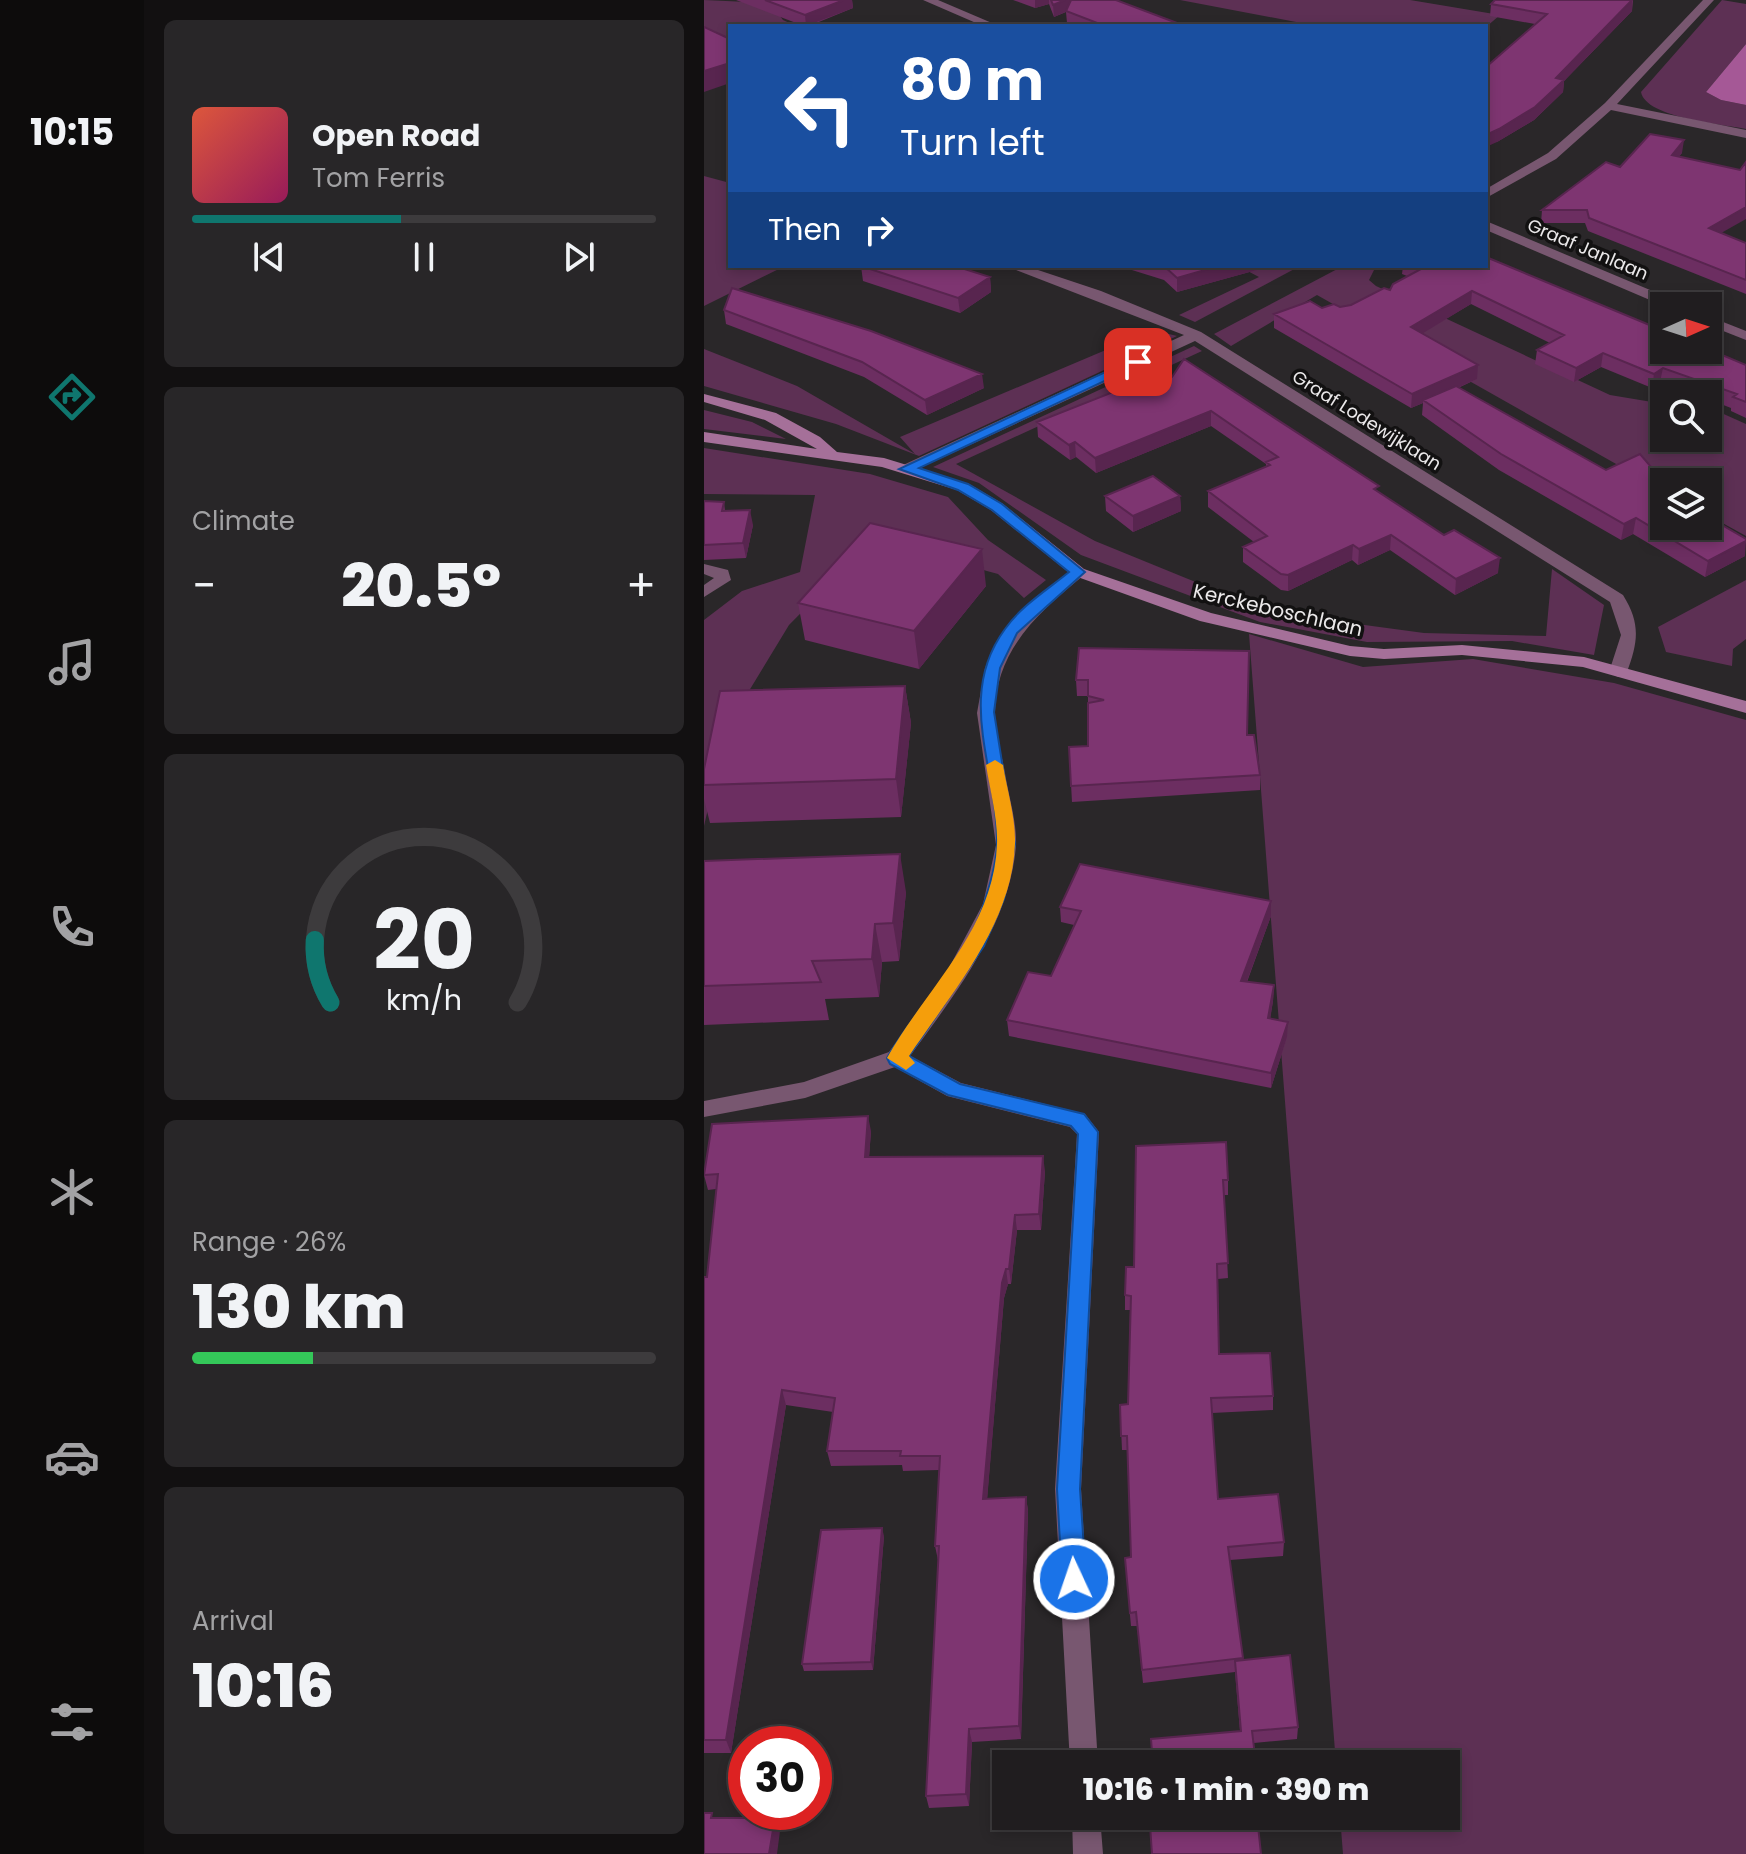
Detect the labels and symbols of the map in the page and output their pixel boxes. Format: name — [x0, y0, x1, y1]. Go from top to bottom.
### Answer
street label: Graaf Janlaan — [1524, 212, 1652, 286]
north arrow — [1650, 292, 1722, 364]
pin — [1104, 328, 1172, 396]
street label: Graaf Lodewijklaan — [1288, 364, 1446, 476]
street label: Kerckeboschlaan — [1190, 577, 1366, 643]
position arrow — [1032, 1537, 1116, 1621]
speed limit sign: 30 — [728, 1726, 832, 1830]

